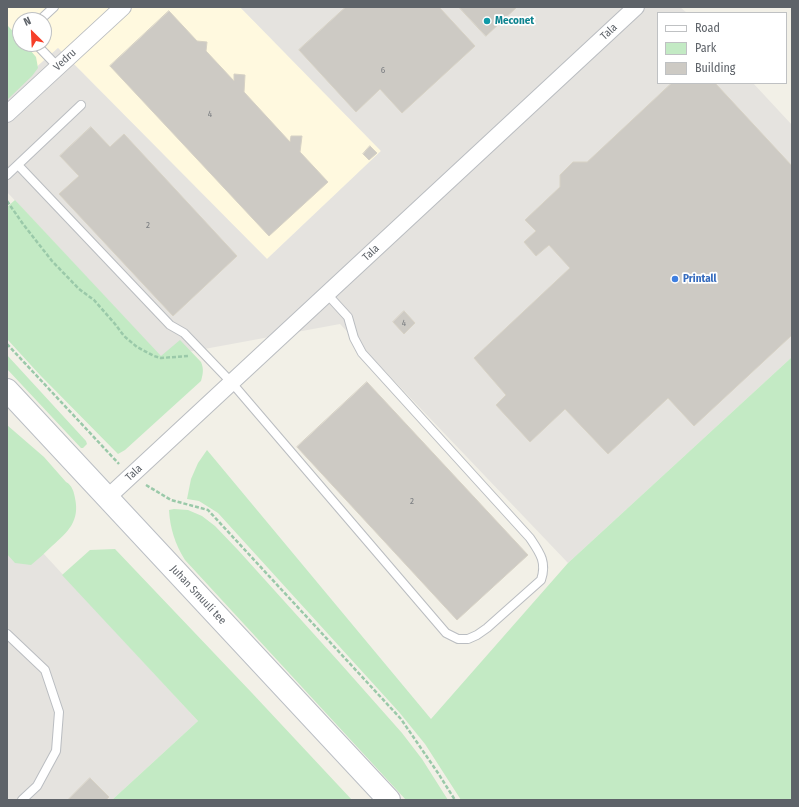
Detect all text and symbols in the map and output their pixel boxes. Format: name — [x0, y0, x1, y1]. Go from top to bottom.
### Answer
north arrow — [12, 12, 52, 52]
legend — [657, 12, 787, 84]
text: N — [22, 14, 33, 29]
place label: Meconet — [495, 14, 534, 28]
marker: Meconet — [482, 16, 492, 26]
street label: Tala — [598, 21, 620, 43]
text: Road — [695, 21, 720, 35]
text: Park — [695, 41, 716, 55]
street label: Vedru — [51, 46, 79, 74]
text: Building — [695, 61, 735, 75]
house number: 6 — [381, 65, 385, 75]
house number: 4 — [208, 109, 212, 119]
house number: 2 — [146, 220, 150, 230]
street label: Tala — [360, 242, 382, 264]
place label: Printall — [683, 272, 717, 286]
marker: Printall — [670, 274, 680, 284]
house number: 4 — [402, 318, 406, 328]
street label: Tala — [123, 462, 145, 484]
house number: 2 — [410, 496, 414, 506]
street label: Juhan Smuuli tee — [167, 563, 229, 627]

